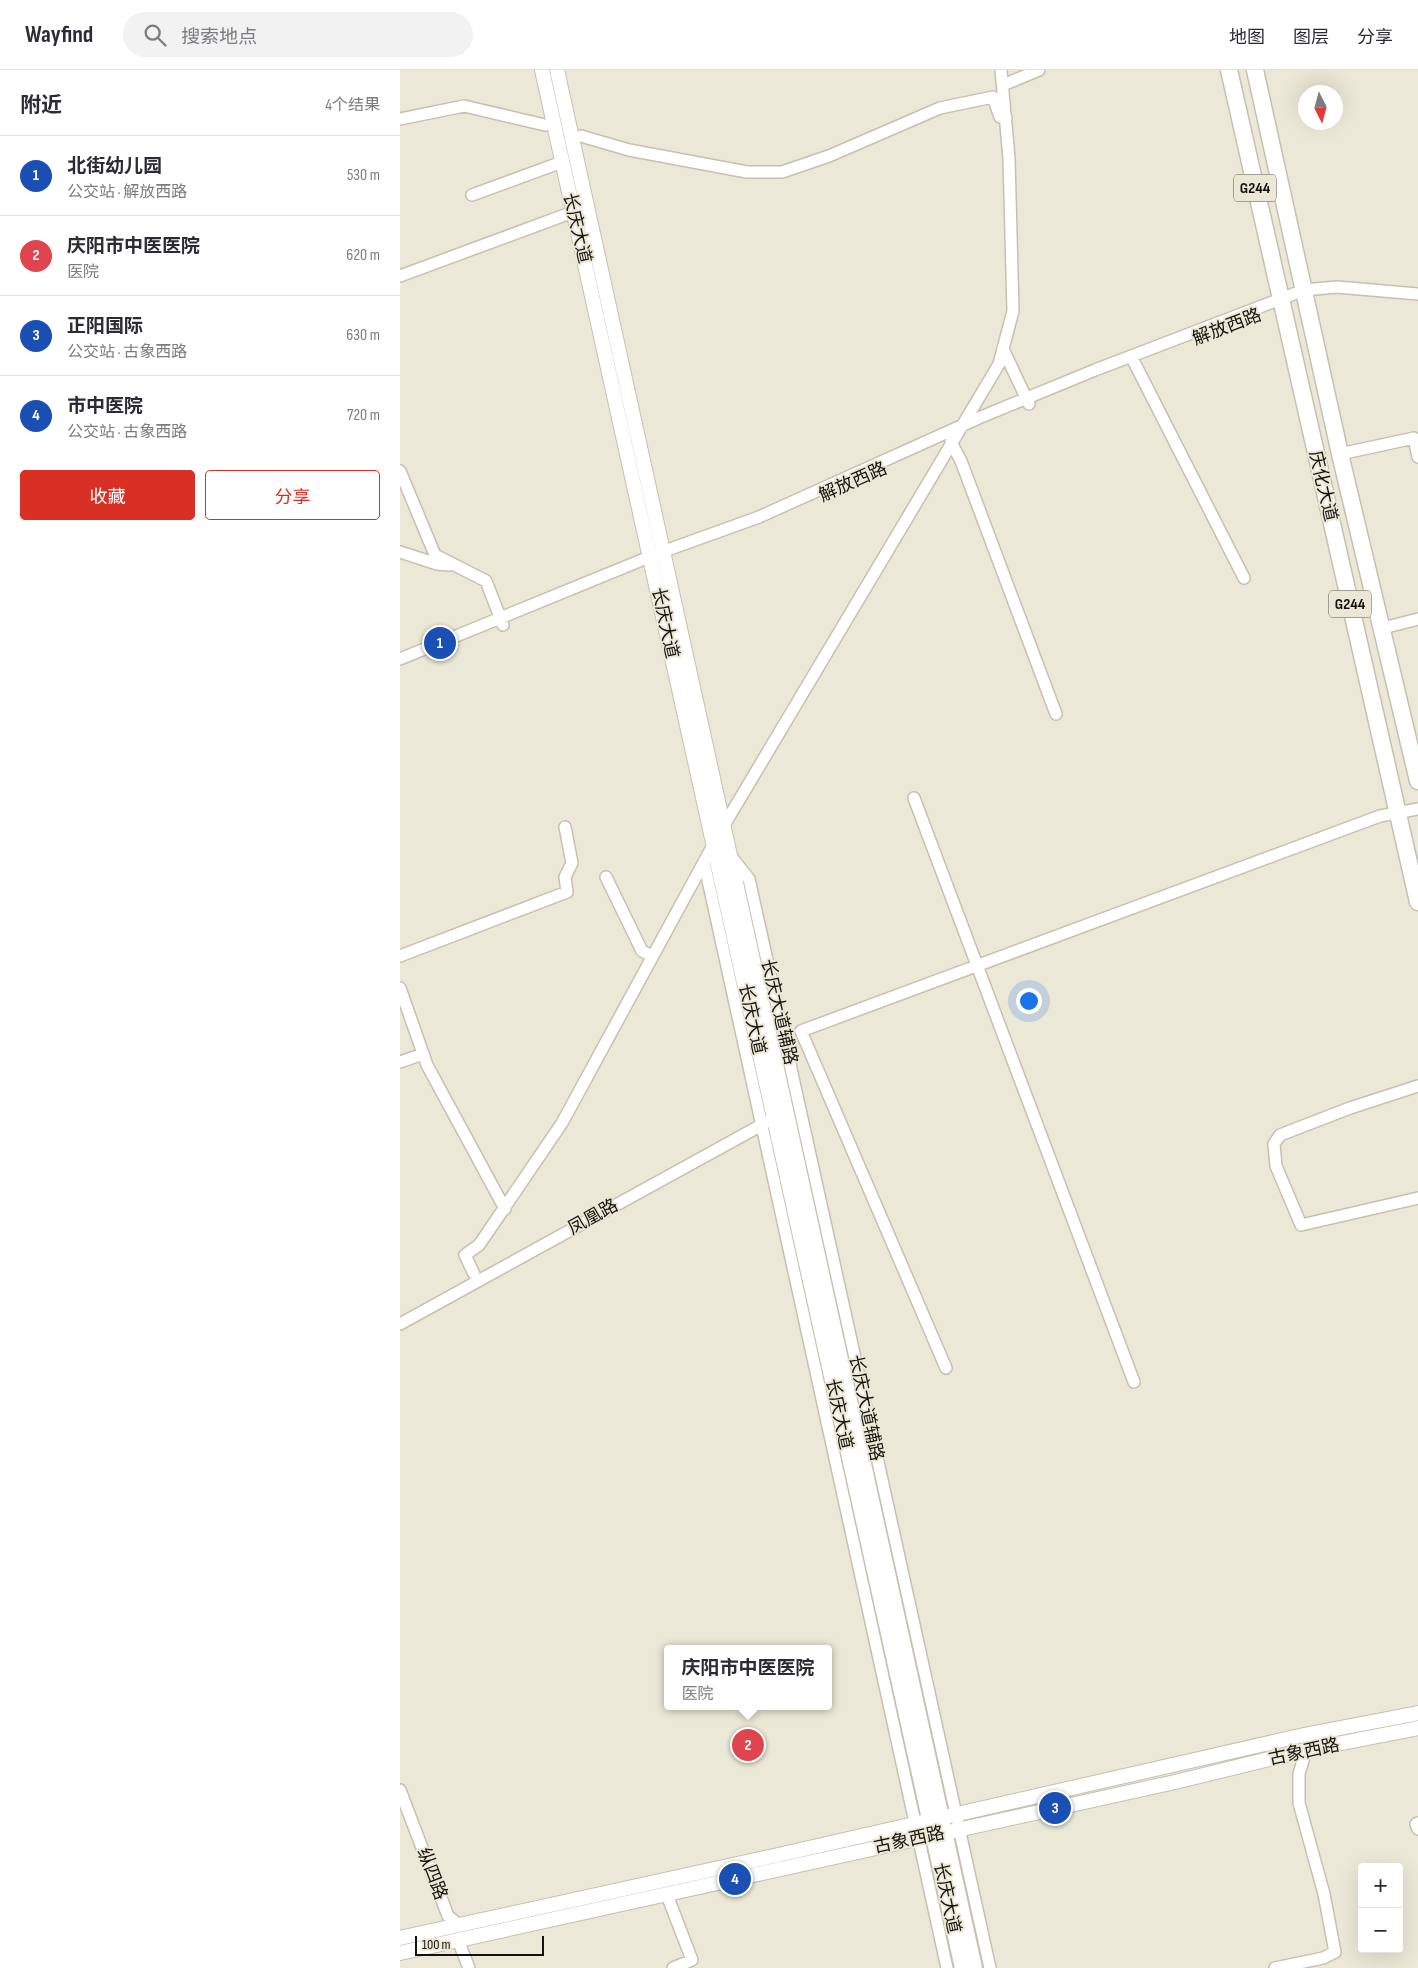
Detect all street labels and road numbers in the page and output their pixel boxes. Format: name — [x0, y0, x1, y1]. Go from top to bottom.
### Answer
road number: G244 — [1234, 175, 1276, 202]
street label: 长庆大道 — [559, 191, 595, 265]
street label: 解放西路 — [1190, 304, 1264, 350]
street label: 庆化大道 — [1305, 449, 1341, 523]
street label: 解放西路 — [816, 458, 890, 506]
street label: 长庆大道 — [647, 586, 683, 660]
road number: G244 — [1329, 590, 1371, 618]
street label: 长庆大道辅路 — [757, 957, 801, 1067]
street label: 长庆大道 — [734, 982, 770, 1056]
street label: 凤凰路 — [564, 1195, 622, 1239]
street label: 长庆大道辅路 — [845, 1353, 887, 1463]
street label: 长庆大道 — [821, 1377, 857, 1451]
street label: 古象西路 — [1267, 1734, 1341, 1770]
street label: 古象西路 — [872, 1822, 946, 1858]
street label: 纵四路 — [413, 1845, 451, 1903]
street label: 长庆大道 — [929, 1861, 965, 1935]

